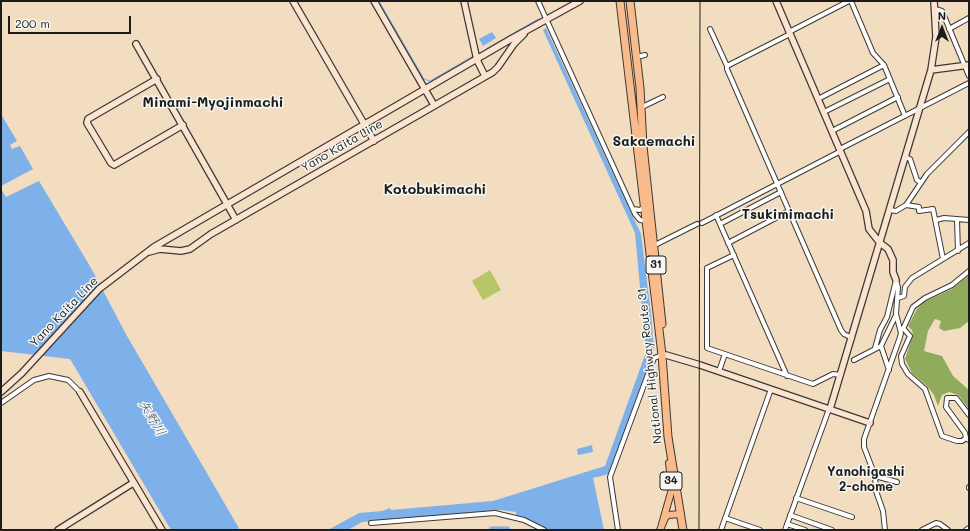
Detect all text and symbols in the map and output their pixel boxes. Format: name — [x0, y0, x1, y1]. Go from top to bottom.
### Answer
scale bar — [10, 8, 133, 34]
north arrow — [922, 8, 962, 48]
text: N — [938, 8, 946, 23]
text: 200 m — [15, 15, 50, 31]
district label: Minami-Myojinmachi — [143, 95, 283, 111]
street label: Yano Kaita Line — [299, 117, 385, 175]
district label: Sakaemachi — [613, 134, 695, 150]
district label: Kotobukimachi — [384, 182, 486, 198]
district label: Tsukimimachi — [742, 207, 834, 223]
road number: 31 — [646, 256, 666, 274]
street label: Yano Kaita Line — [27, 274, 101, 350]
street label: National Highway Route 31 — [635, 287, 665, 445]
water label: 矢野川 — [135, 397, 169, 439]
district label: Yanohigashi 2-chome — [827, 464, 905, 495]
road number: 34 — [660, 472, 682, 490]

